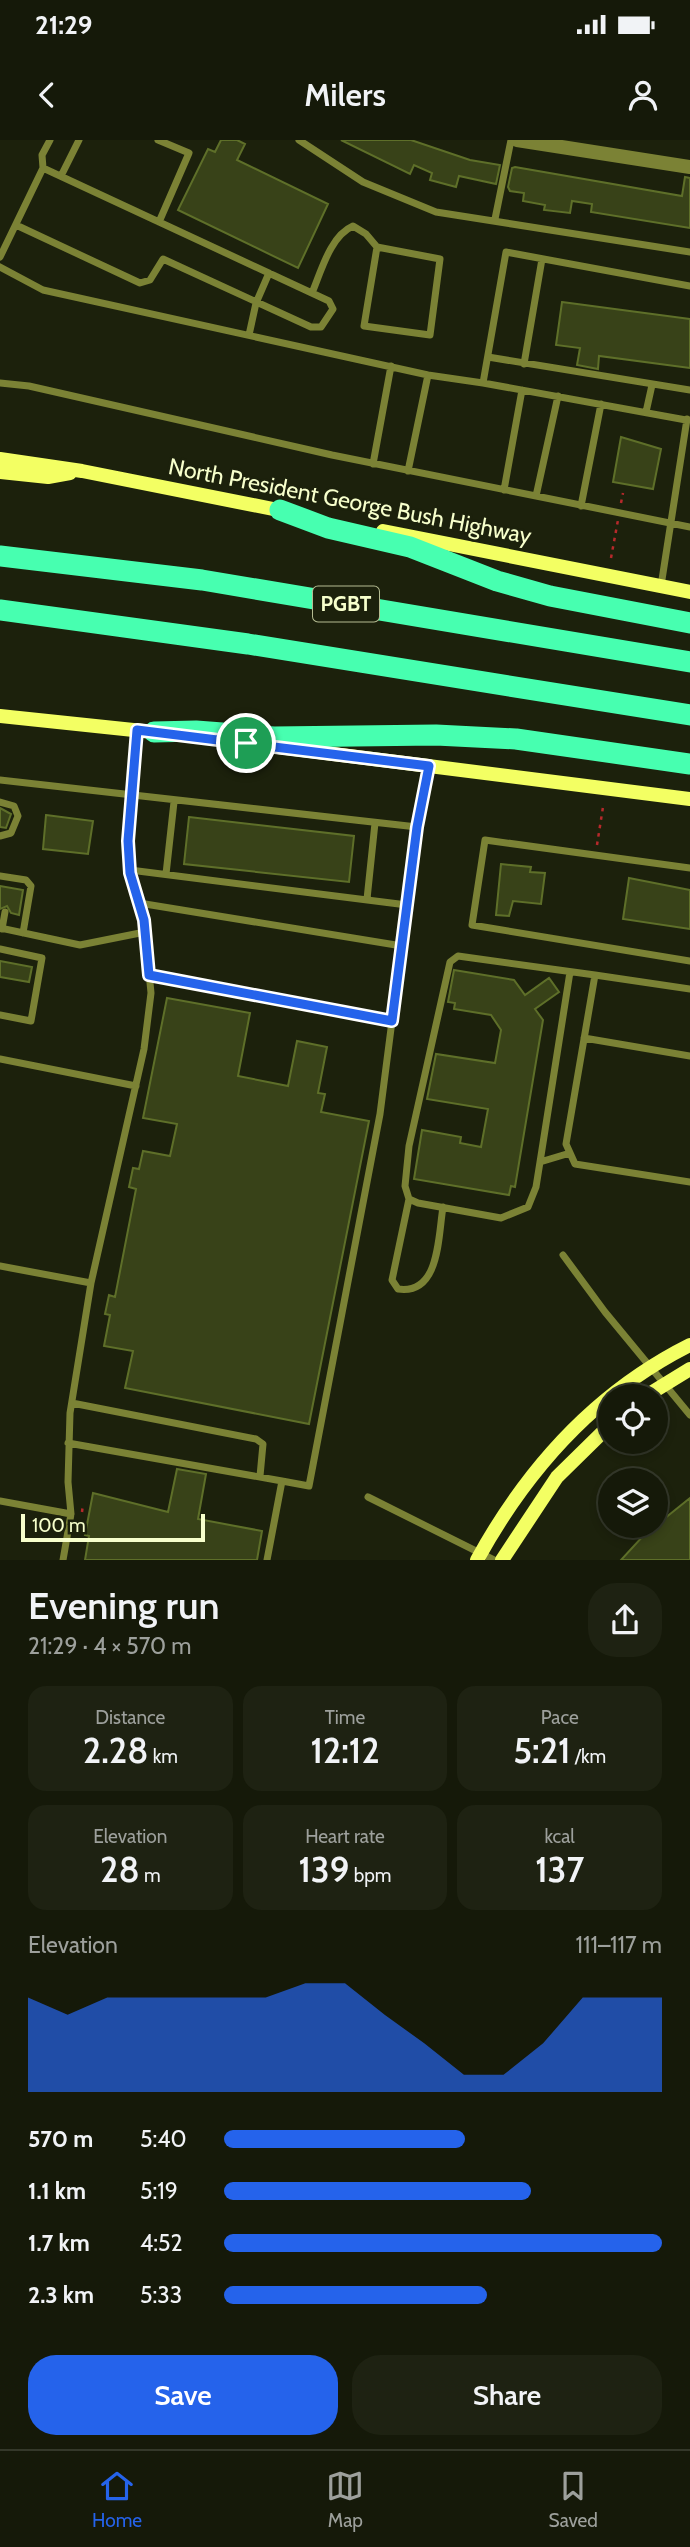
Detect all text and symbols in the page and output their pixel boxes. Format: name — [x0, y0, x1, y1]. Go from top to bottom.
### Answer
text: 21:29 — [35, 9, 93, 41]
text: Milers — [304, 75, 386, 114]
icon: back — [28, 76, 66, 114]
icon: person — [624, 76, 662, 114]
street label: North President George Bush Highway — [166, 452, 534, 550]
road number: PGBT — [313, 587, 379, 622]
pin — [216, 713, 276, 773]
icon: arrive — [227, 724, 265, 762]
map controls — [598, 1384, 668, 1538]
button: locate — [598, 1384, 668, 1454]
button: layers — [598, 1468, 668, 1538]
scale bar — [21, 1511, 205, 1543]
text: 100 m — [32, 1514, 86, 1537]
text: Evening run — [28, 1582, 220, 1629]
button: share — [588, 1583, 662, 1657]
text: 21:29 · 4 × 570 m — [28, 1632, 191, 1660]
text: Distance — [95, 1706, 165, 1729]
text: Time — [325, 1706, 365, 1729]
text: Pace — [541, 1706, 579, 1729]
text: 2.28 — [83, 1729, 148, 1772]
text: 12:12 — [310, 1729, 380, 1772]
text: 5:21 — [513, 1729, 571, 1772]
text: km — [148, 1745, 178, 1768]
text: /km — [571, 1745, 606, 1768]
text: Elevation — [93, 1825, 167, 1848]
text: Heart rate — [305, 1825, 385, 1848]
text: kcal — [545, 1825, 575, 1848]
text: 28 — [100, 1848, 140, 1891]
text: 139 — [298, 1848, 349, 1891]
text: 137 — [535, 1848, 584, 1891]
text: m — [140, 1864, 161, 1887]
text: bpm — [349, 1864, 392, 1887]
text: Elevation — [28, 1931, 118, 1959]
text: 111–117 m — [575, 1931, 662, 1959]
text: 570 m — [28, 2125, 93, 2153]
text: 5:40 — [140, 2125, 187, 2153]
text: 1.1 km — [28, 2177, 86, 2205]
text: 5:19 — [140, 2177, 178, 2205]
text: 1.7 km — [28, 2229, 90, 2257]
text: 4:52 — [140, 2229, 183, 2257]
text: 2.3 km — [28, 2281, 94, 2309]
text: 5:33 — [140, 2281, 182, 2309]
button: Save — [28, 2355, 338, 2435]
button: Share — [352, 2355, 662, 2435]
tab: Home — [92, 2467, 142, 2532]
tab: Map — [326, 2467, 364, 2532]
tab: Saved — [549, 2467, 598, 2532]

